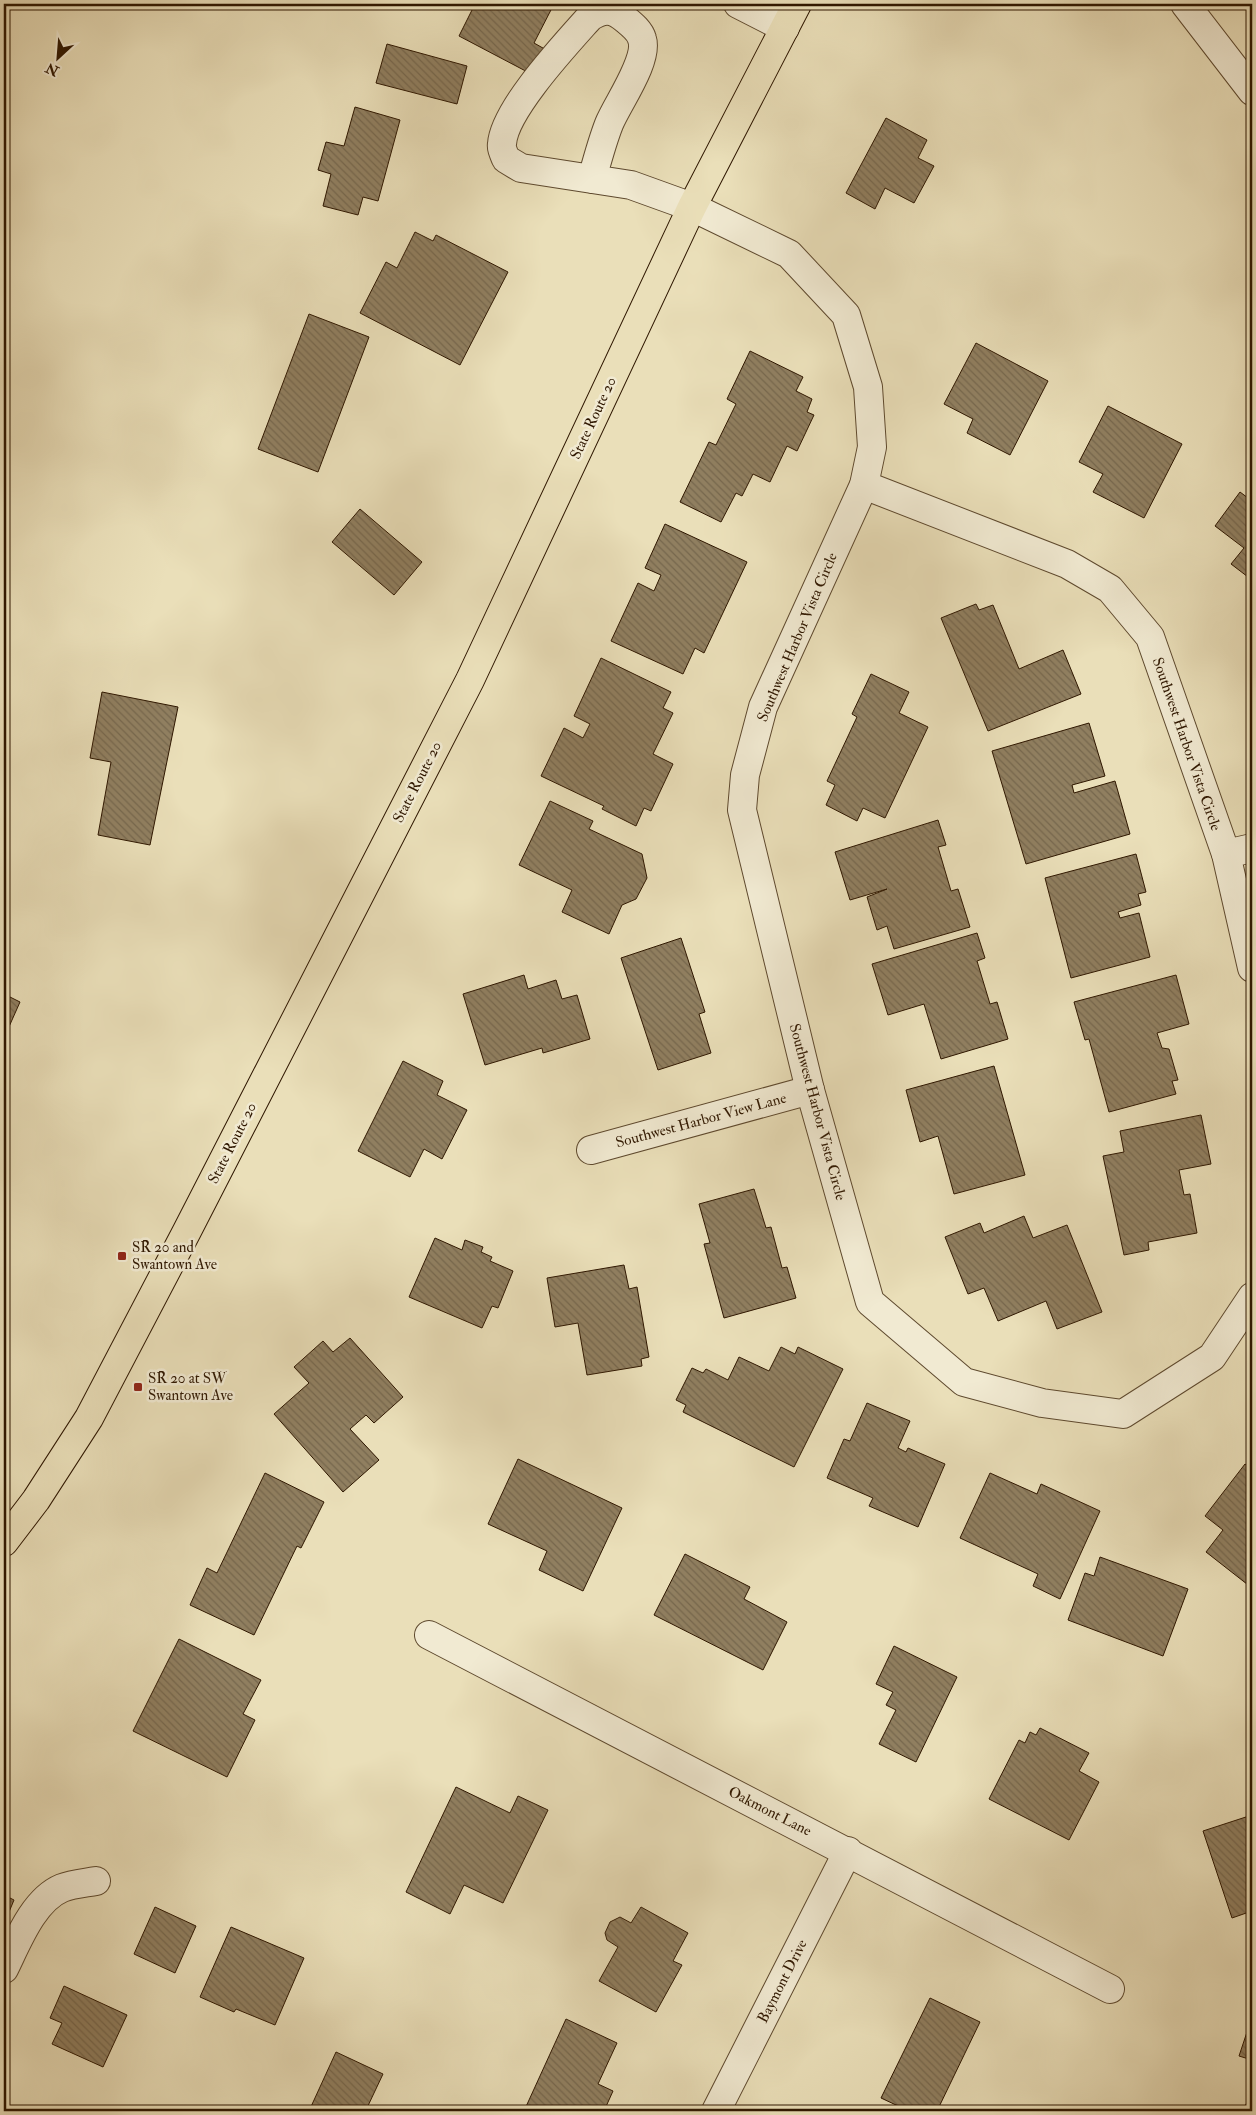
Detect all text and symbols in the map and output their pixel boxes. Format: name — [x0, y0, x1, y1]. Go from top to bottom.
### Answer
north arrow — [32, 32, 82, 82]
text: N — [43, 59, 63, 80]
street label: State Route 20 — [566, 374, 621, 462]
street label: Southwest Harbor Vista Circle — [753, 550, 842, 725]
street label: Southwest Harbor Vista Circle — [1148, 655, 1225, 833]
street label: State Route 20 — [389, 738, 446, 826]
street label: Southwest Harbor Vista Circle — [785, 1022, 850, 1203]
street label: Southwest Harbor View Lane — [614, 1089, 789, 1152]
street label: State Route 20 — [204, 1099, 261, 1187]
place label: SR 20 and Swantown Ave — [132, 1238, 217, 1274]
marker: SR 20 and Swantown Ave — [116, 1250, 128, 1262]
place label: SR 20 at SW Swantown Ave — [148, 1369, 233, 1405]
marker: SR 20 at SW Swantown Ave — [132, 1381, 144, 1393]
street label: Oakmont Lane — [725, 1782, 815, 1841]
street label: Baymont Drive — [753, 1936, 812, 2026]

